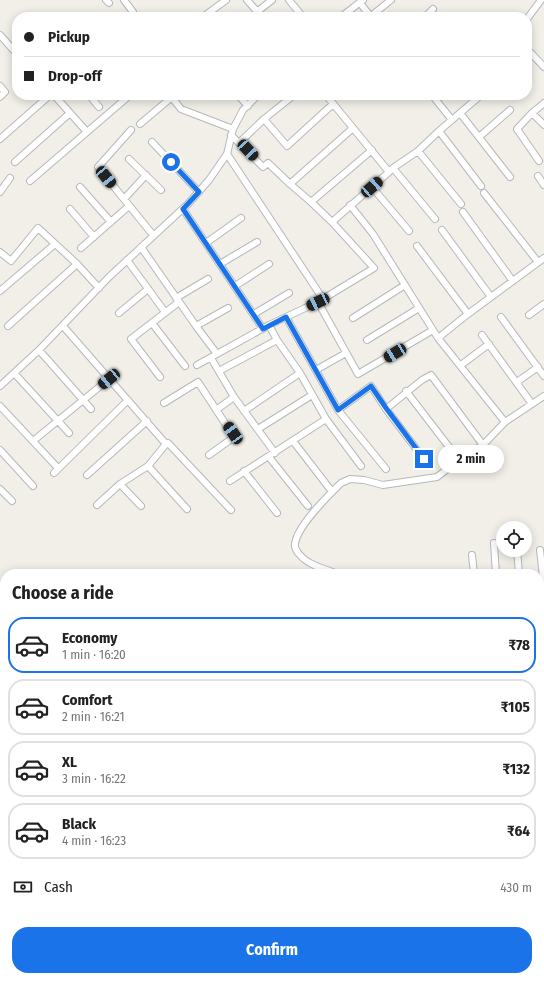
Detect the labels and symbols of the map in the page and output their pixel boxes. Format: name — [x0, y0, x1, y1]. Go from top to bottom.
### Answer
car — [235, 137, 261, 163]
route start — [162, 153, 180, 171]
car — [94, 164, 118, 190]
car — [359, 175, 385, 199]
car — [305, 291, 331, 313]
car — [382, 342, 408, 364]
car — [96, 367, 122, 391]
car — [221, 420, 245, 446]
callout: 2 min — [438, 445, 504, 473]
route end — [415, 450, 433, 468]

